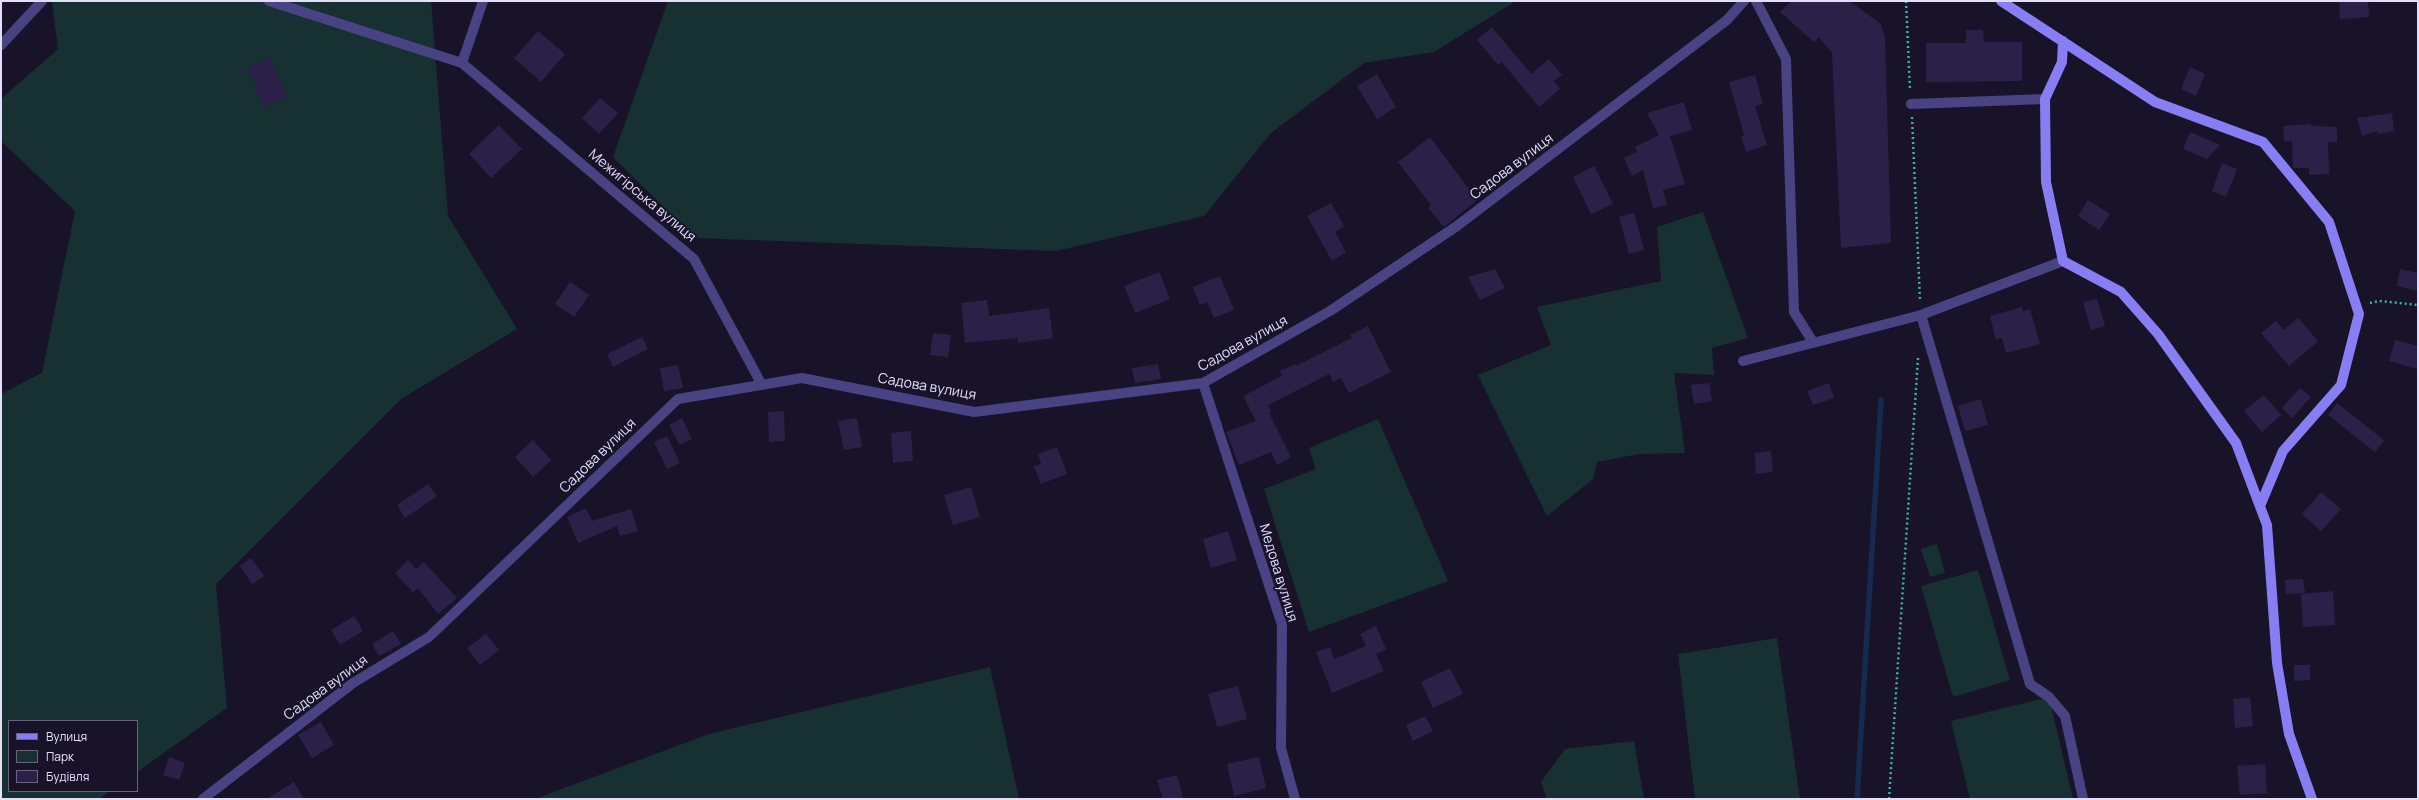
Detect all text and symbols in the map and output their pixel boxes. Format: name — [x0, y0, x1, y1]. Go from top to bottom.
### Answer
street label: Садова вулиця — [1467, 130, 1557, 204]
street label: Межигірська вулиця — [585, 146, 699, 246]
street label: Садова вулиця — [1195, 313, 1291, 375]
street label: Садова вулиця — [877, 370, 977, 404]
street label: Садова вулиця — [556, 415, 640, 497]
street label: Медова вулиця — [1255, 522, 1301, 624]
street label: Садова вулиця — [281, 652, 371, 724]
legend — [8, 720, 138, 792]
text: Вулиця — [46, 728, 87, 745]
text: Парк — [46, 748, 74, 765]
text: Будівля — [46, 768, 89, 785]

